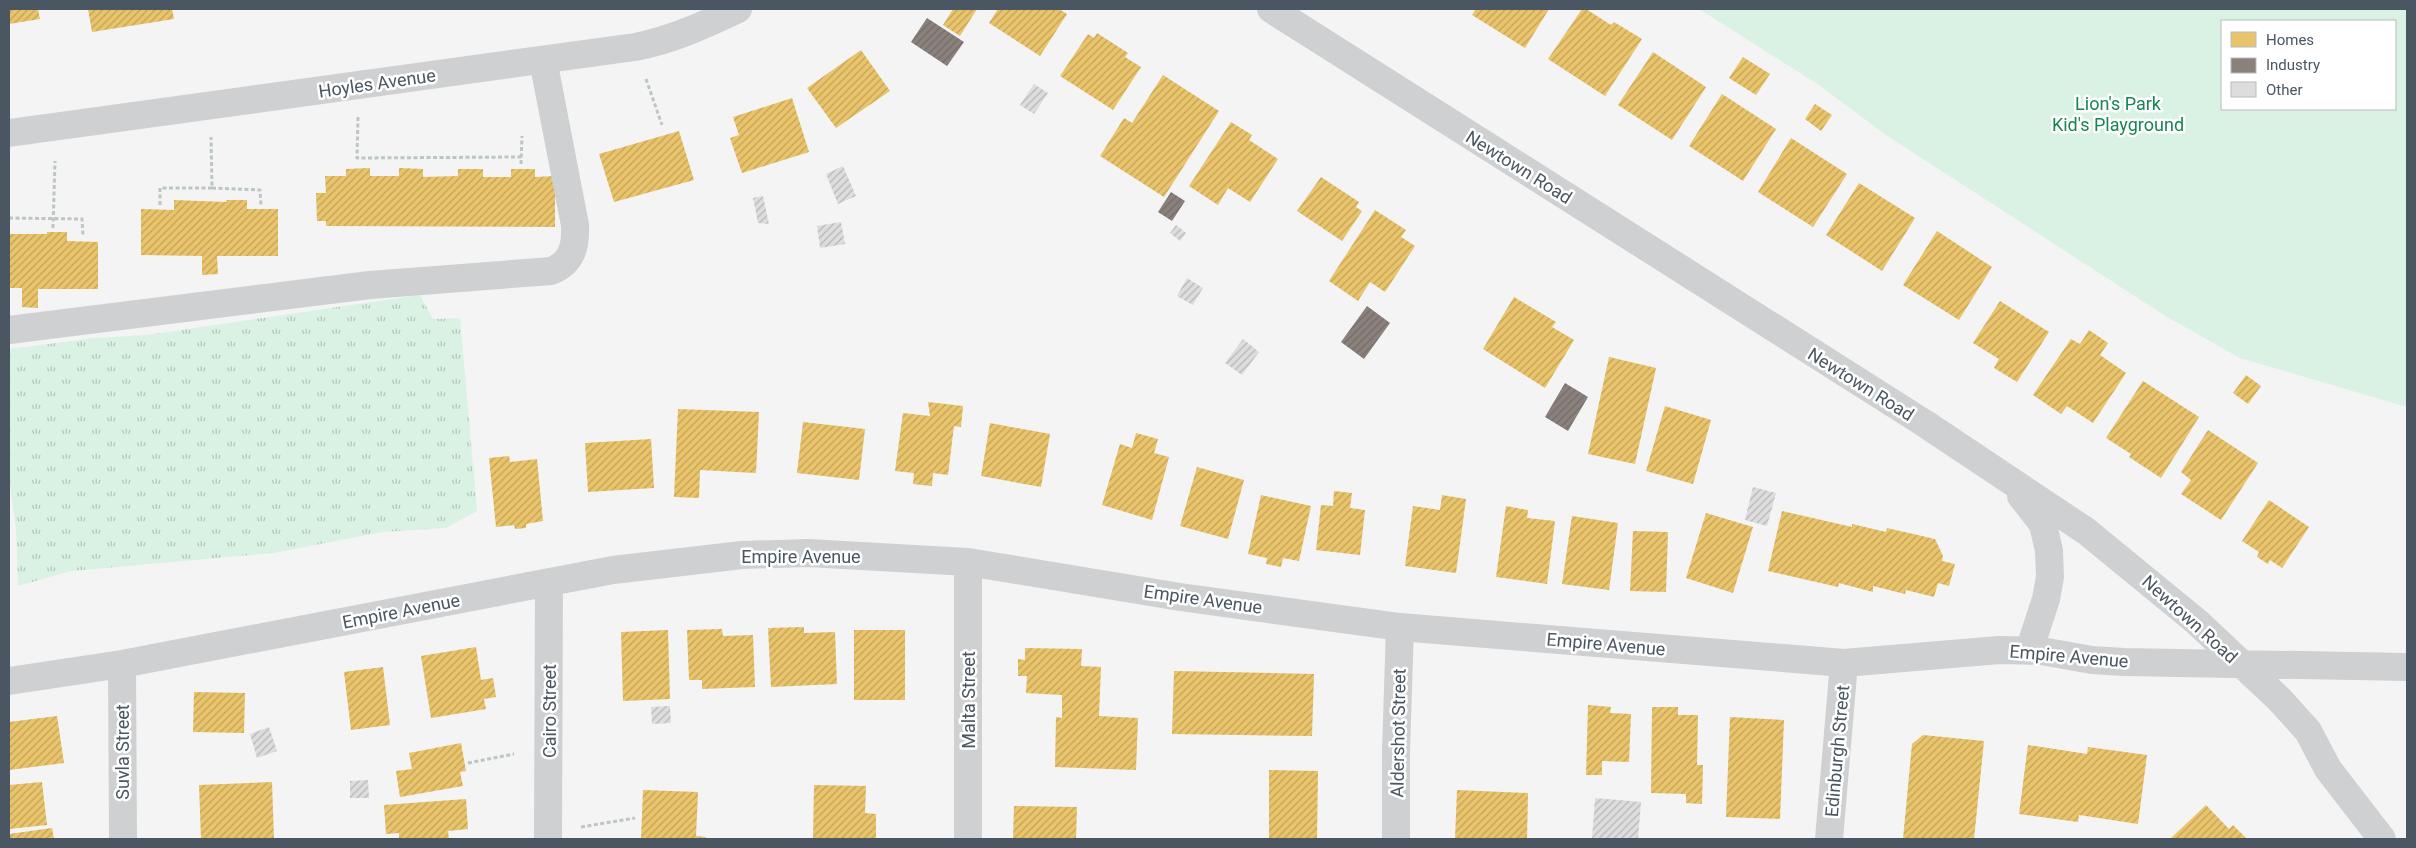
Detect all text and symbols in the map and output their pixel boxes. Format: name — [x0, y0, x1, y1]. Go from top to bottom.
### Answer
legend — [2221, 20, 2396, 110]
text: Homes — [2266, 31, 2314, 49]
text: Industry — [2266, 56, 2320, 74]
street label: Hoyles Avenue — [317, 64, 437, 102]
text: Other — [2266, 81, 2303, 99]
park label: Lion's Park Kid's Playground — [2052, 93, 2184, 135]
street label: Newtown Road — [1462, 126, 1576, 208]
street label: Newtown Road — [1804, 343, 1918, 425]
street label: Empire Avenue — [741, 546, 861, 567]
street label: Newtown Road — [2138, 571, 2242, 667]
street label: Empire Avenue — [1142, 580, 1264, 618]
street label: Empire Avenue — [340, 589, 462, 633]
street label: Empire Avenue — [1546, 628, 1666, 660]
street label: Empire Avenue — [2009, 640, 2129, 672]
street label: Malta Street — [958, 651, 979, 749]
street label: Cairo Street — [539, 664, 560, 758]
street label: Aldershot Street — [1386, 668, 1410, 798]
street label: Edinburgh Street — [1821, 684, 1853, 818]
street label: Suvla Street — [112, 704, 133, 800]

